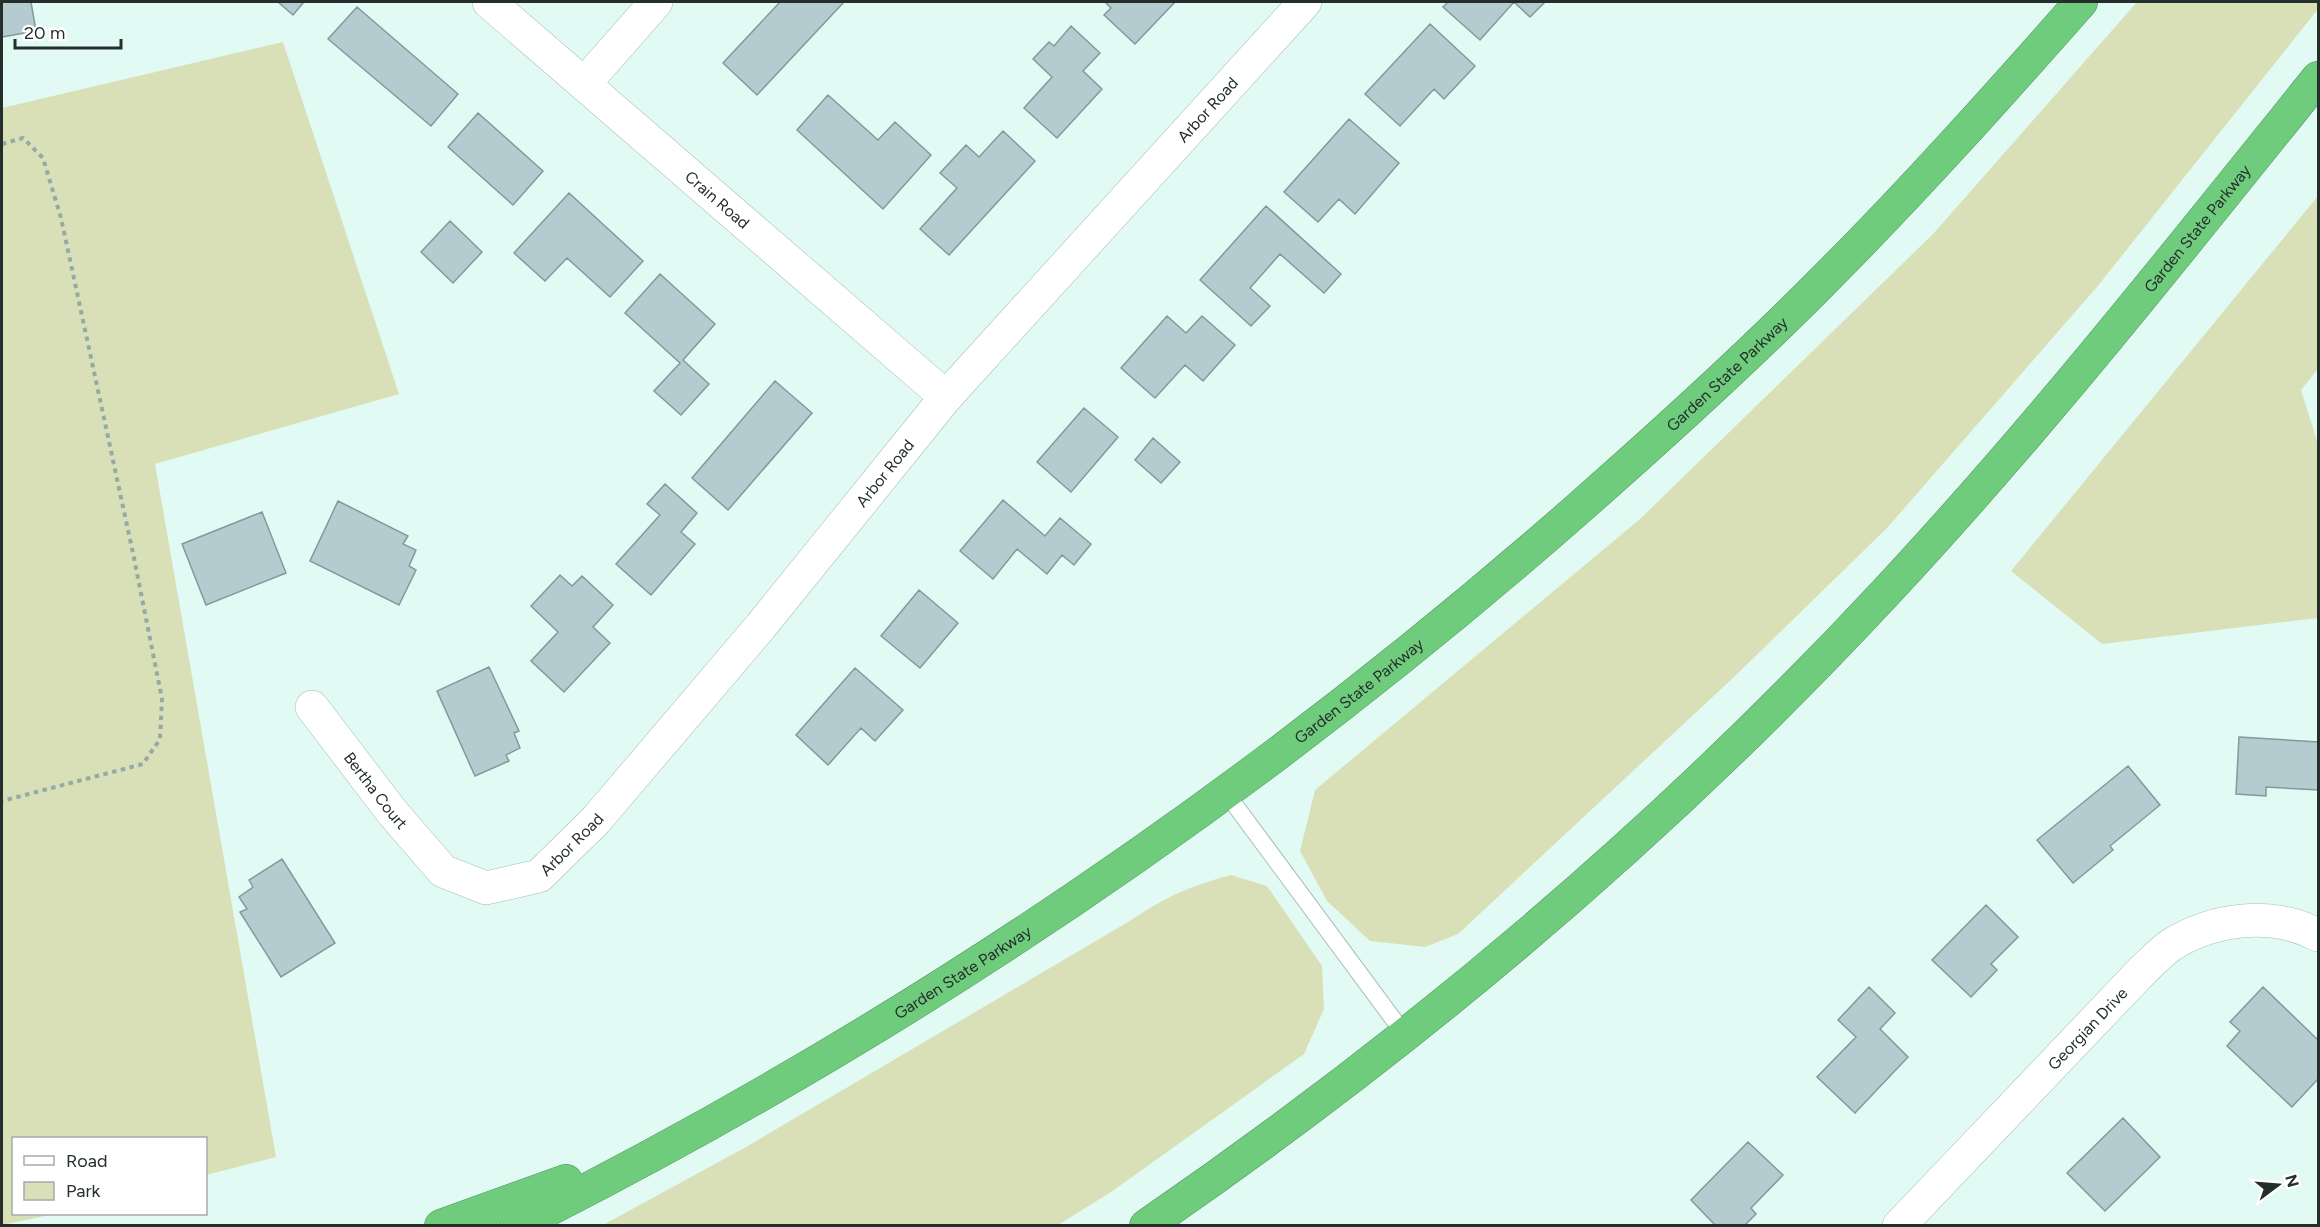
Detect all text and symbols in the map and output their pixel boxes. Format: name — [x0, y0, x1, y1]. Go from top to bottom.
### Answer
scale bar — [15, 12, 122, 50]
text: 20 m — [24, 22, 65, 44]
street label: Arbor Road — [1173, 73, 1242, 146]
street label: Garden State Parkway — [2140, 160, 2255, 296]
street label: Crain Road — [681, 167, 753, 233]
street label: Garden State Parkway — [1663, 312, 1792, 435]
street label: Arbor Road — [852, 436, 918, 511]
street label: Garden State Parkway — [1291, 634, 1428, 748]
street label: Bertha Court — [340, 748, 411, 833]
street label: Arbor Road — [536, 810, 608, 880]
street label: Garden State Parkway — [891, 921, 1035, 1023]
street label: Georgian Drive — [2044, 983, 2132, 1074]
legend — [12, 1137, 207, 1215]
text: Road — [66, 1150, 107, 1172]
north arrow — [2248, 1155, 2308, 1215]
text: N — [2281, 1172, 2303, 1190]
text: Park — [66, 1180, 101, 1202]

